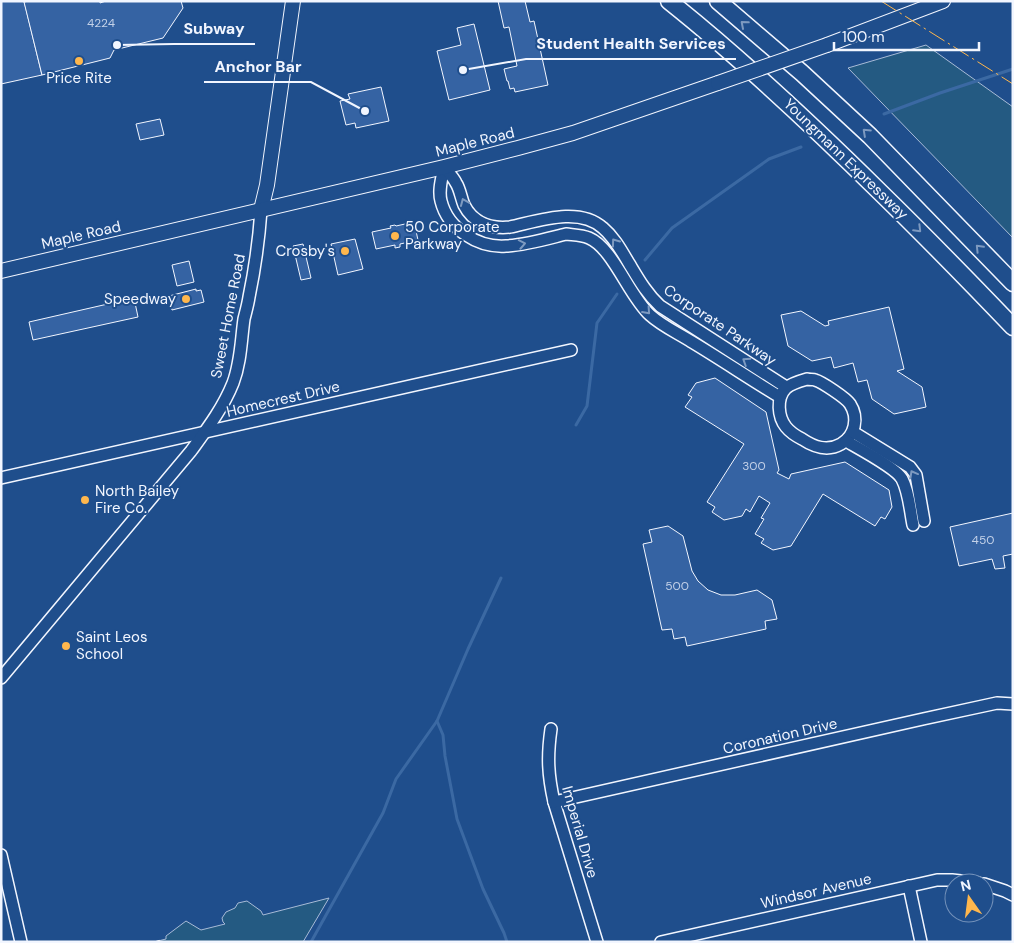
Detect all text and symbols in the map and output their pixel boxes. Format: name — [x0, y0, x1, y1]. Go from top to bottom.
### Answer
callout: Subway — [174, 13, 255, 44]
house number: 4224 — [87, 15, 115, 31]
text: Subway — [183, 18, 245, 39]
scale bar — [834, 20, 979, 52]
one-way arrow — [741, 21, 750, 30]
text: 100 m — [842, 27, 885, 47]
callout: Student Health Services — [526, 28, 736, 59]
text: Student Health Services — [536, 33, 726, 54]
callout: Anchor Bar — [204, 51, 311, 82]
marker: Price Rite — [73, 55, 85, 67]
text: Anchor Bar — [214, 56, 302, 77]
place label: Price Rite — [46, 68, 112, 88]
street label: Youngmann Expressway — [779, 94, 913, 224]
street label: Maple Road — [433, 123, 517, 161]
one-way arrow — [862, 129, 871, 138]
one-way arrow — [459, 198, 470, 207]
street label: Maple Road — [39, 216, 123, 254]
place label: 50 Corporate Parkway — [405, 217, 500, 254]
one-way arrow — [912, 223, 921, 232]
marker: 50 Corporate Parkway — [389, 230, 401, 242]
one-way arrow — [612, 238, 621, 248]
one-way arrow — [518, 239, 526, 249]
place label: Crosby's — [276, 241, 335, 261]
marker: Crosby's — [339, 245, 351, 257]
one-way arrow — [976, 245, 985, 254]
street label: Sweet Home Road — [206, 252, 250, 380]
street label: Corporate Parkway — [660, 280, 781, 371]
place label: Speedway — [104, 289, 177, 309]
marker: Speedway — [180, 293, 192, 305]
one-way arrow — [641, 305, 650, 314]
one-way arrow — [742, 357, 751, 367]
street label: Homecrest Drive — [224, 376, 342, 422]
house number: 300 — [742, 458, 766, 474]
one-way arrow — [910, 470, 920, 479]
place label: North Bailey Fire Co. — [95, 481, 180, 518]
marker: North Bailey Fire Co. — [79, 494, 91, 506]
house number: 450 — [972, 532, 994, 548]
house number: 500 — [665, 578, 689, 594]
place label: Saint Leos School — [76, 627, 147, 664]
marker: Saint Leos School — [60, 640, 72, 652]
street label: Coronation Drive — [721, 713, 839, 759]
street label: Imperial Drive — [557, 784, 603, 880]
street label: Windsor Avenue — [759, 869, 873, 913]
north arrow — [944, 873, 994, 923]
text: N — [959, 875, 973, 895]

